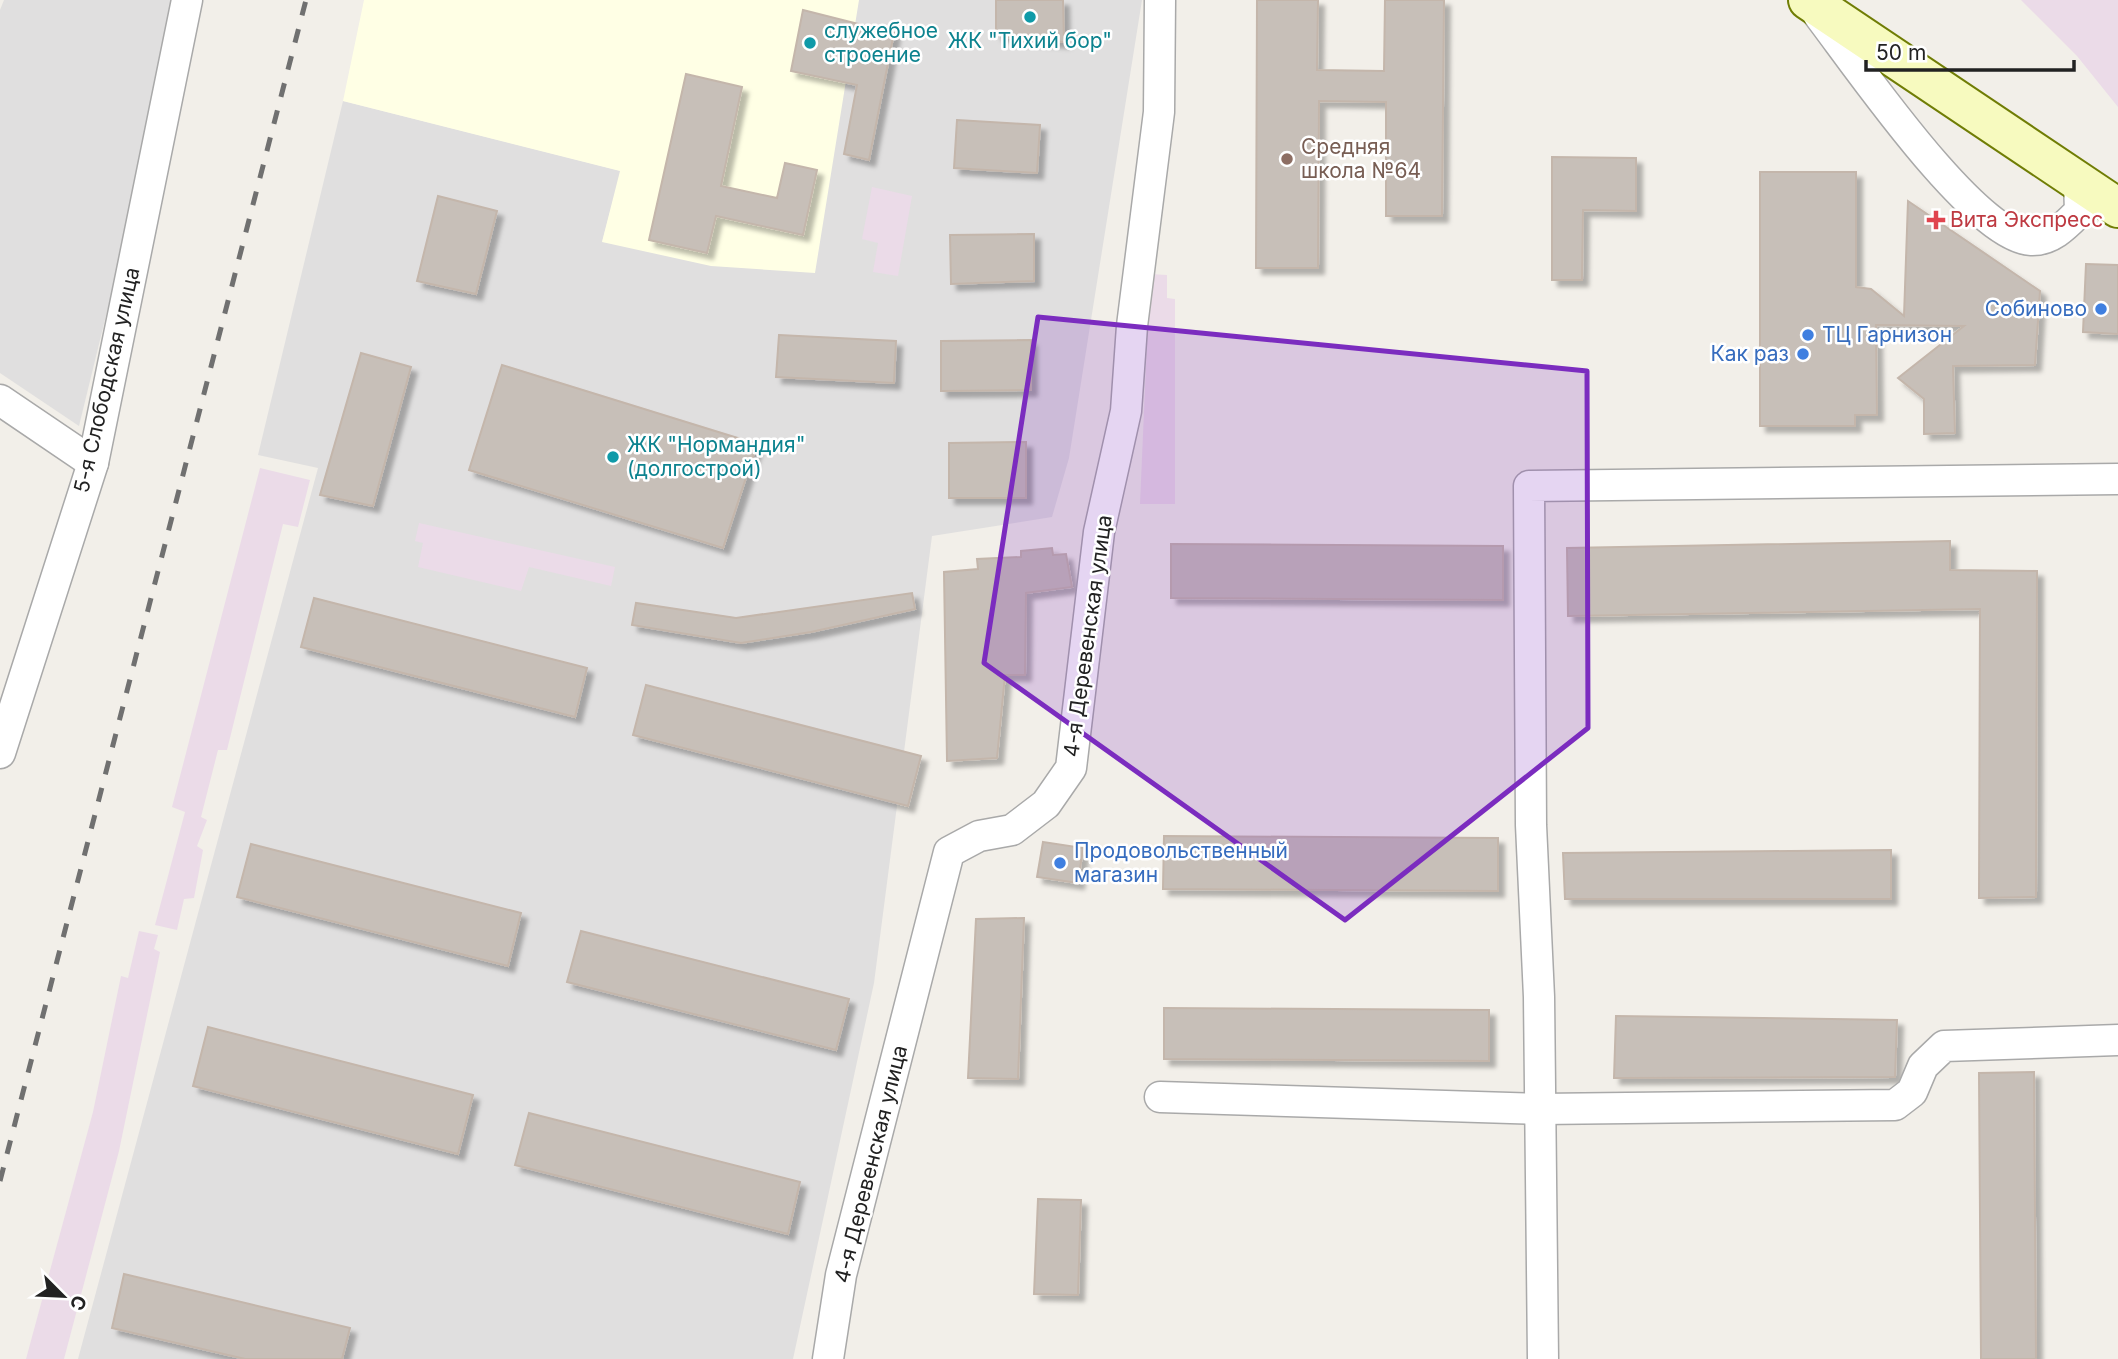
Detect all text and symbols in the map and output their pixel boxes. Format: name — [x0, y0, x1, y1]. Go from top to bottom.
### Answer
marker: ЖК "Тихий бор" — [1022, 9, 1038, 25]
place label: служебное строение — [824, 18, 938, 67]
place label: ЖК "Тихий бор" — [948, 28, 1112, 53]
scale bar — [1866, 28, 2074, 72]
marker: служебное строение — [802, 35, 818, 51]
text: 50 m — [1876, 40, 1926, 65]
place label: Средняя школа №64 — [1301, 134, 1421, 183]
marker: Средняя школа №64 — [1279, 151, 1295, 167]
place label: Вита Экспресс — [1950, 207, 2103, 232]
marker: Вита Экспресс — [1928, 212, 1944, 228]
street label: 5-я Слободская улица — [68, 265, 145, 495]
place label: Собиново — [1985, 296, 2087, 321]
marker: Собиново — [2093, 301, 2109, 317]
place label: ТЦ Гарнизон — [1822, 322, 1952, 347]
marker: ТЦ Гарнизон — [1800, 327, 1816, 343]
place label: Как раз — [1711, 341, 1789, 366]
marker: Как раз — [1795, 346, 1811, 362]
place label: ЖК "Нормандия" (долгострой) — [627, 432, 805, 481]
marker: ЖК "Нормандия" (долгострой) — [605, 449, 621, 465]
street label: 4-я Деревенская улица — [1058, 513, 1117, 759]
place label: Продовольственный магазин — [1074, 838, 1288, 887]
marker: Продовольственный магазин — [1052, 855, 1068, 871]
street label: 4-я Деревенская улица — [829, 1042, 912, 1285]
north arrow — [28, 1261, 98, 1331]
text: С — [65, 1292, 91, 1314]

